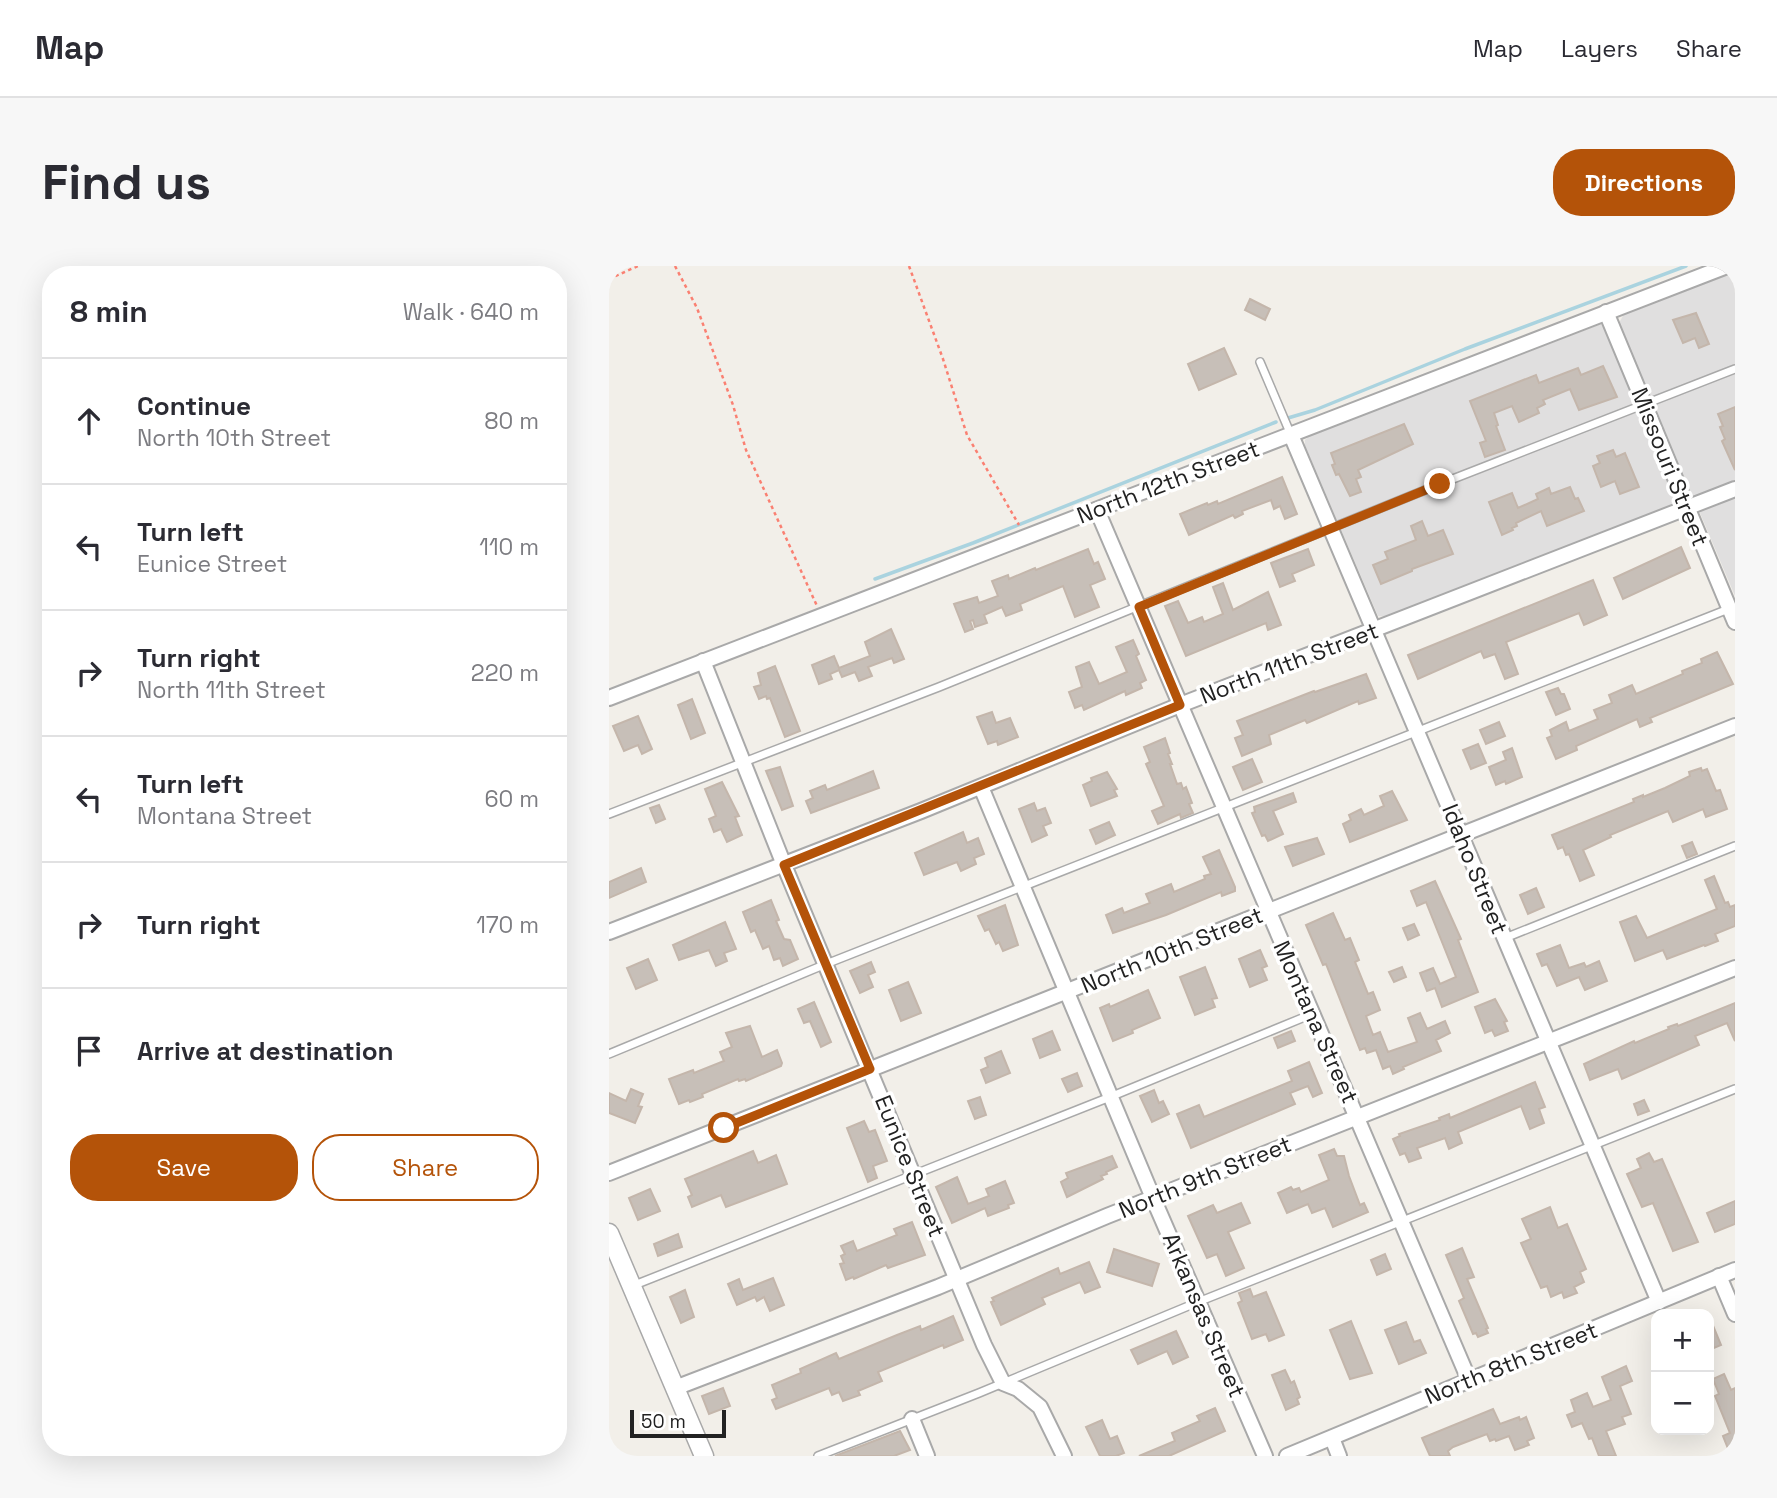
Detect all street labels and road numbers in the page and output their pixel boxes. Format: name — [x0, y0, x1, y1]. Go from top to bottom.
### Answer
street label: Missouri Street — [1625, 383, 1715, 551]
street label: North 12th Street — [1072, 433, 1264, 531]
street label: North 11th Street — [1195, 615, 1383, 711]
street label: Idaho Street — [1435, 799, 1515, 939]
street label: North 10th Street — [1076, 900, 1268, 1000]
street label: Montana Street — [1267, 936, 1365, 1108]
street label: Eunice Street — [868, 1091, 952, 1241]
street label: North 9th Street — [1114, 1129, 1296, 1225]
street label: Arkansas Street — [1156, 1228, 1252, 1402]
street label: North 8th Street — [1420, 1315, 1602, 1411]

